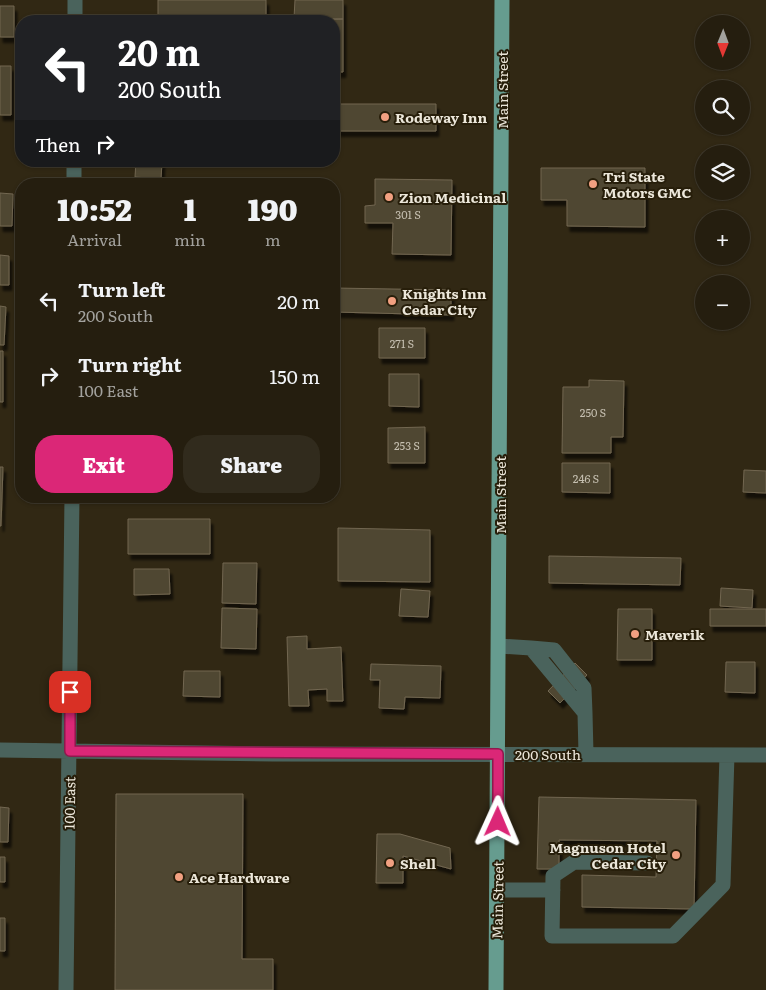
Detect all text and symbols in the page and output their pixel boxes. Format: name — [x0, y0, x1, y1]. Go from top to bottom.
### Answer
north arrow — [695, 15, 750, 70]
map controls — [695, 15, 750, 330]
text: 20 m — [118, 25, 200, 77]
icon: left — [35, 35, 100, 100]
street label: Main Street — [492, 51, 512, 129]
text: 200 South — [118, 72, 222, 105]
button: search — [695, 80, 750, 135]
place label: Rodeway Inn — [395, 107, 487, 127]
marker: Rodeway Inn — [379, 111, 391, 123]
text: Then — [35, 130, 81, 158]
icon: right — [91, 130, 119, 158]
button: layers — [695, 145, 750, 200]
place label: Tri State Motors GMC — [603, 166, 692, 202]
marker: Tri State Motors GMC — [587, 178, 599, 190]
text: 10:52 — [57, 186, 132, 230]
text: 1 — [184, 186, 196, 230]
text: 190 — [248, 186, 298, 230]
place label: Zion Medicinal — [399, 187, 506, 207]
marker: Zion Medicinal — [383, 191, 395, 203]
house number: 301 S — [395, 206, 421, 222]
button: + — [695, 210, 750, 265]
text: Arrival — [67, 227, 122, 251]
text: min — [174, 227, 206, 251]
text: m — [265, 227, 281, 251]
text: Turn left — [78, 275, 165, 303]
button: − — [695, 275, 750, 330]
place label: Knights Inn Cedar City — [402, 283, 487, 319]
icon: left — [35, 287, 63, 315]
text: 20 m — [277, 287, 320, 315]
marker: Knights Inn Cedar City — [386, 295, 398, 307]
text: 200 South — [78, 303, 153, 327]
house number: 271 S — [390, 335, 414, 351]
text: Turn right — [78, 350, 182, 378]
icon: right — [35, 362, 63, 390]
text: 150 m — [269, 362, 320, 390]
text: 100 East — [78, 378, 138, 402]
house number: 250 S — [580, 404, 606, 420]
button: Exit — [35, 435, 173, 493]
button: Share — [183, 435, 320, 493]
house number: 253 S — [394, 437, 420, 453]
street label: Main Street — [490, 456, 510, 534]
house number: 246 S — [573, 470, 599, 486]
place label: Maverik — [645, 624, 705, 644]
marker: Maverik — [629, 628, 641, 640]
pin — [49, 671, 91, 713]
icon: arrive — [56, 678, 84, 706]
street label: 200 South — [515, 744, 581, 764]
street label: 100 East — [59, 776, 79, 830]
position arrow — [471, 795, 523, 847]
place label: Magnuson Hotel Cedar City — [550, 837, 666, 873]
marker: Magnuson Hotel Cedar City — [670, 849, 682, 861]
place label: Shell — [400, 853, 436, 873]
marker: Shell — [384, 857, 396, 869]
street label: Main Street — [486, 860, 508, 939]
place label: Ace Hardware — [189, 867, 290, 887]
marker: Ace Hardware — [173, 871, 185, 883]

